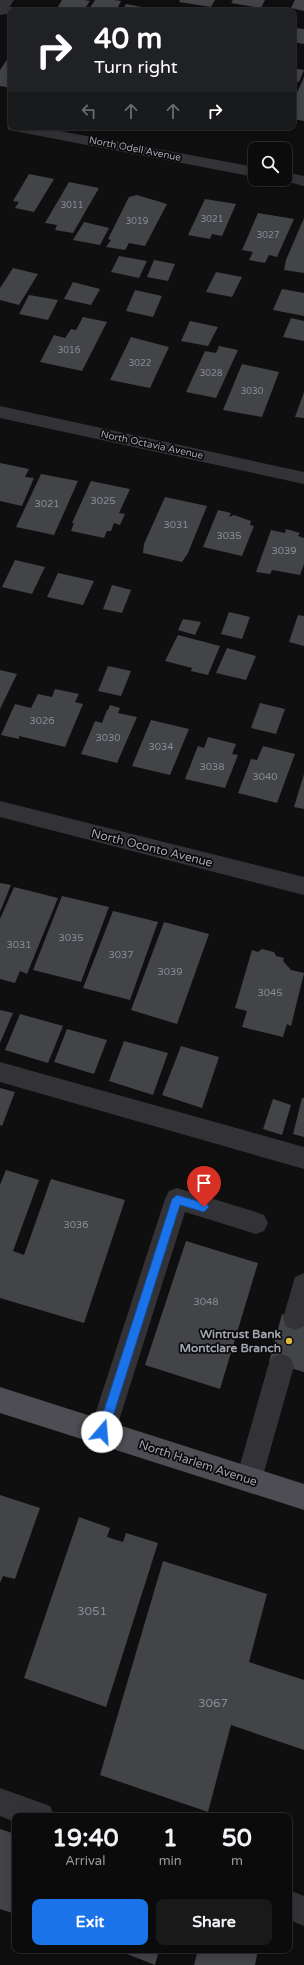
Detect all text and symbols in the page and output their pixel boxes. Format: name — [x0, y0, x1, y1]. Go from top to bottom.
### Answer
text: 40 m — [94, 22, 162, 56]
icon: right — [28, 24, 80, 76]
text: Turn right — [94, 56, 178, 78]
icon: left — [78, 100, 100, 122]
icon: ahead — [120, 100, 142, 122]
icon: ahead — [162, 100, 184, 122]
icon: right — [204, 100, 226, 122]
street label: North Odell Avenue — [88, 134, 182, 164]
map controls — [248, 142, 292, 186]
button: search — [248, 142, 292, 186]
house number: 3011 — [61, 200, 83, 211]
house number: 3021 — [201, 214, 223, 225]
house number: 3019 — [126, 216, 149, 227]
house number: 3027 — [257, 230, 280, 241]
house number: 3016 — [58, 345, 81, 356]
house number: 3022 — [129, 358, 151, 369]
house number: 3028 — [200, 368, 223, 379]
house number: 3030 — [241, 386, 264, 397]
street label: North Octavia Avenue — [100, 428, 205, 462]
house number: 3025 — [90, 495, 116, 507]
house number: 3021 — [34, 498, 60, 510]
house number: 3031 — [163, 519, 189, 531]
house number: 3035 — [216, 530, 242, 542]
house number: 3039 — [271, 545, 297, 557]
house number: 3026 — [29, 715, 55, 727]
house number: 3030 — [95, 732, 121, 744]
house number: 3034 — [148, 741, 174, 753]
house number: 3038 — [199, 761, 225, 773]
house number: 3040 — [252, 771, 278, 783]
street label: North Oconto Avenue — [90, 826, 214, 870]
house number: 3035 — [58, 932, 84, 944]
house number: 3031 — [6, 939, 32, 951]
house number: 3037 — [108, 949, 134, 961]
house number: 3039 — [157, 966, 183, 978]
house number: 3045 — [257, 987, 283, 999]
pin — [187, 1166, 221, 1207]
icon: arrive — [193, 1172, 215, 1194]
house number: 3036 — [63, 1219, 89, 1231]
house number: 3048 — [193, 1296, 219, 1308]
place label: Wintrust Bank Montclare Branch — [180, 1327, 281, 1355]
marker: Wintrust Bank Montclare Branch — [284, 1336, 294, 1346]
position arrow — [81, 1411, 123, 1453]
street label: North Harlem Avenue — [137, 1437, 259, 1489]
house number: 3051 — [77, 1604, 107, 1618]
house number: 3067 — [198, 1696, 228, 1710]
text: 19:40 — [52, 1824, 119, 1853]
text: 1 — [163, 1824, 178, 1853]
text: 50 — [222, 1824, 252, 1853]
text: Arrival — [65, 1853, 105, 1869]
text: min — [159, 1853, 182, 1869]
text: m — [231, 1853, 243, 1869]
button: Exit — [32, 1899, 148, 1945]
button: Share — [156, 1899, 272, 1945]

